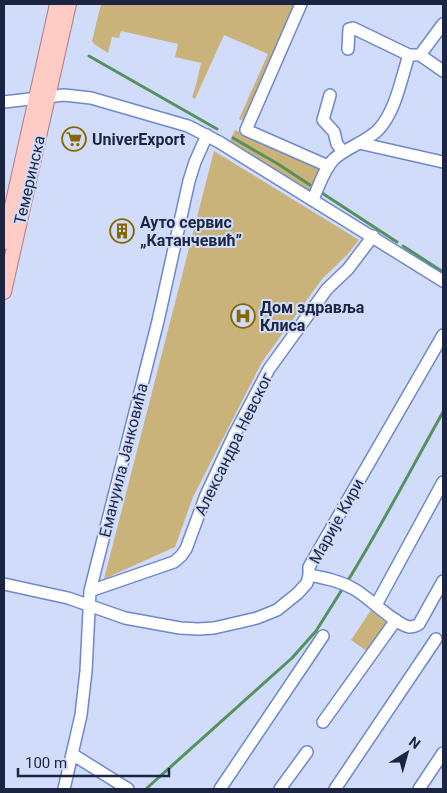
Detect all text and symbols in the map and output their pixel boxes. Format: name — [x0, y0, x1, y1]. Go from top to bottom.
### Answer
supermarket icon: UniverExport — [61, 126, 87, 152]
place label: UniverExport — [92, 130, 186, 149]
street label: Темеринска — [10, 134, 49, 226]
place label: Ауто сервис „Катанчевић” — [140, 213, 242, 250]
building icon: Ауто сервис „Катанчевић” — [109, 218, 135, 244]
place label: Дом здравља Клиса — [260, 298, 365, 335]
hospital icon: Дом здравља Клиса — [230, 303, 256, 329]
street label: Александра Невског — [191, 370, 276, 519]
street label: Емануила Јанковића — [95, 381, 152, 539]
street label: Марије Кири — [305, 475, 368, 567]
north arrow — [382, 728, 432, 778]
text: N — [406, 733, 424, 752]
scale bar — [18, 746, 169, 778]
text: 100 m — [25, 754, 67, 772]

